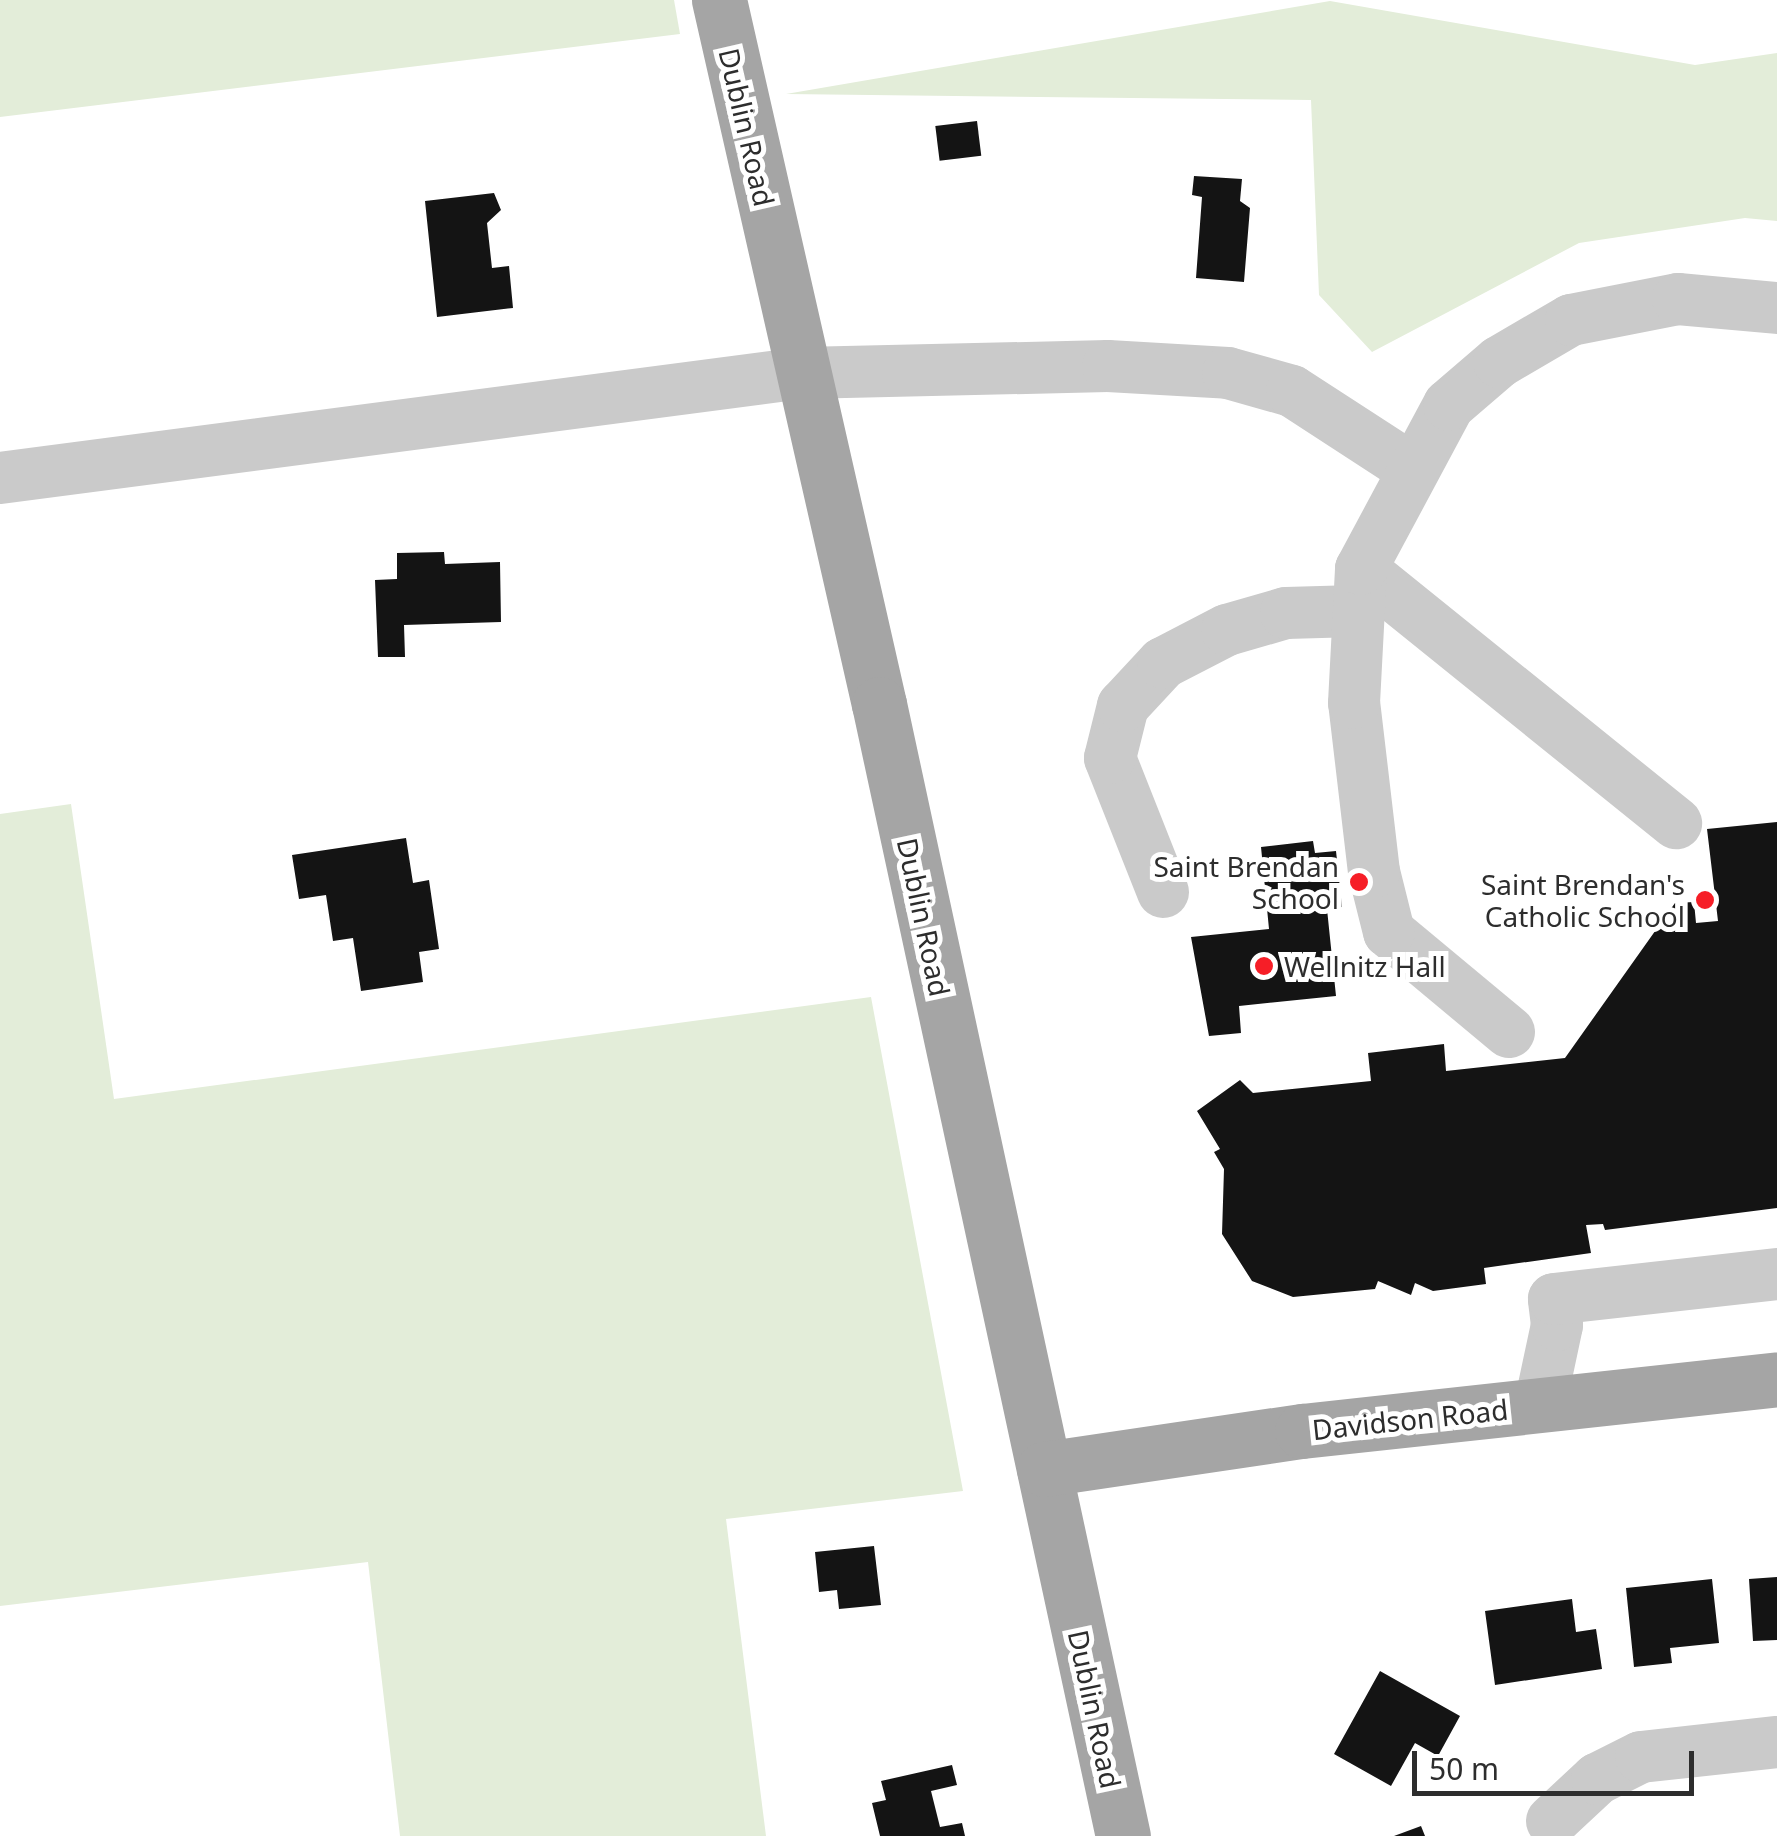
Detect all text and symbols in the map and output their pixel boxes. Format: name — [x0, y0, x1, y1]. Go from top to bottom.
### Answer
street label: Dublin Road — [712, 45, 782, 209]
street label: Dublin Road — [891, 835, 957, 999]
place label: Saint Brendan School — [1153, 849, 1339, 915]
place label: Saint Brendan's Catholic School — [1481, 867, 1685, 933]
marker: Saint Brendan School — [1348, 871, 1370, 893]
marker: Saint Brendan's Catholic School — [1694, 889, 1716, 911]
place label: Wellnitz Hall — [1284, 949, 1446, 983]
marker: Wellnitz Hall — [1253, 955, 1275, 977]
street label: Davidson Road — [1310, 1392, 1510, 1446]
street label: Dublin Road — [1062, 1627, 1128, 1791]
scale bar — [1417, 1731, 1700, 1793]
text: 50 m — [1429, 1748, 1499, 1789]

